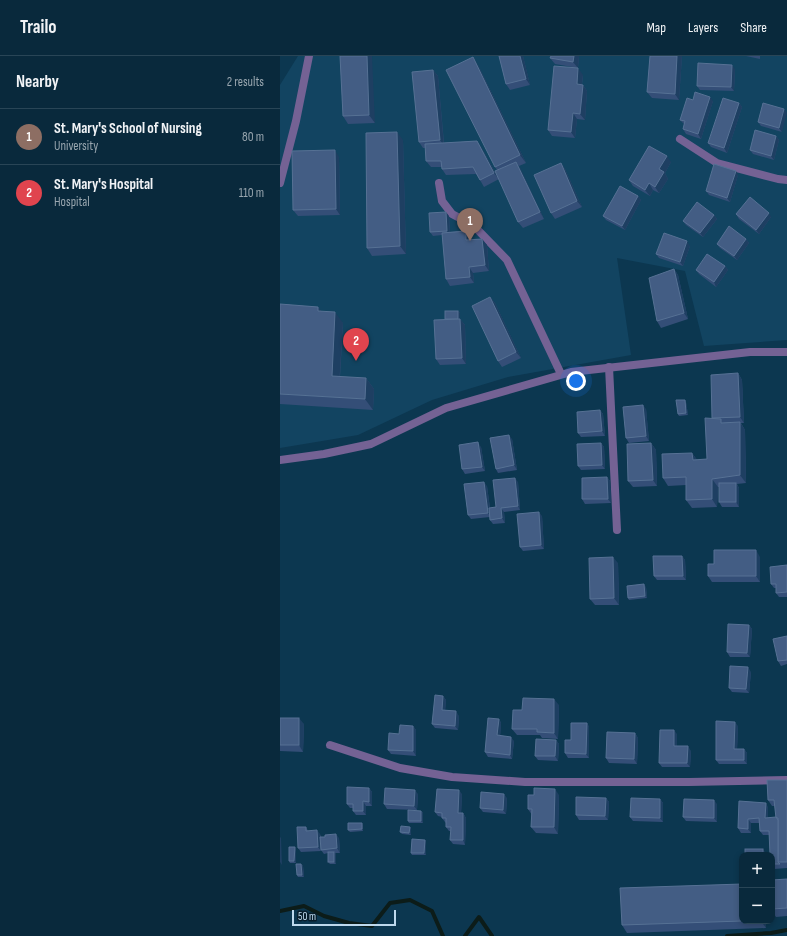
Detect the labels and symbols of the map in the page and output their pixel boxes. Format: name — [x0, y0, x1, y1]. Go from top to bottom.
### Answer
pin: 1 — [457, 208, 483, 241]
pin: 2 — [343, 328, 369, 361]
your location — [566, 371, 586, 391]
scale bar — [292, 908, 396, 927]

